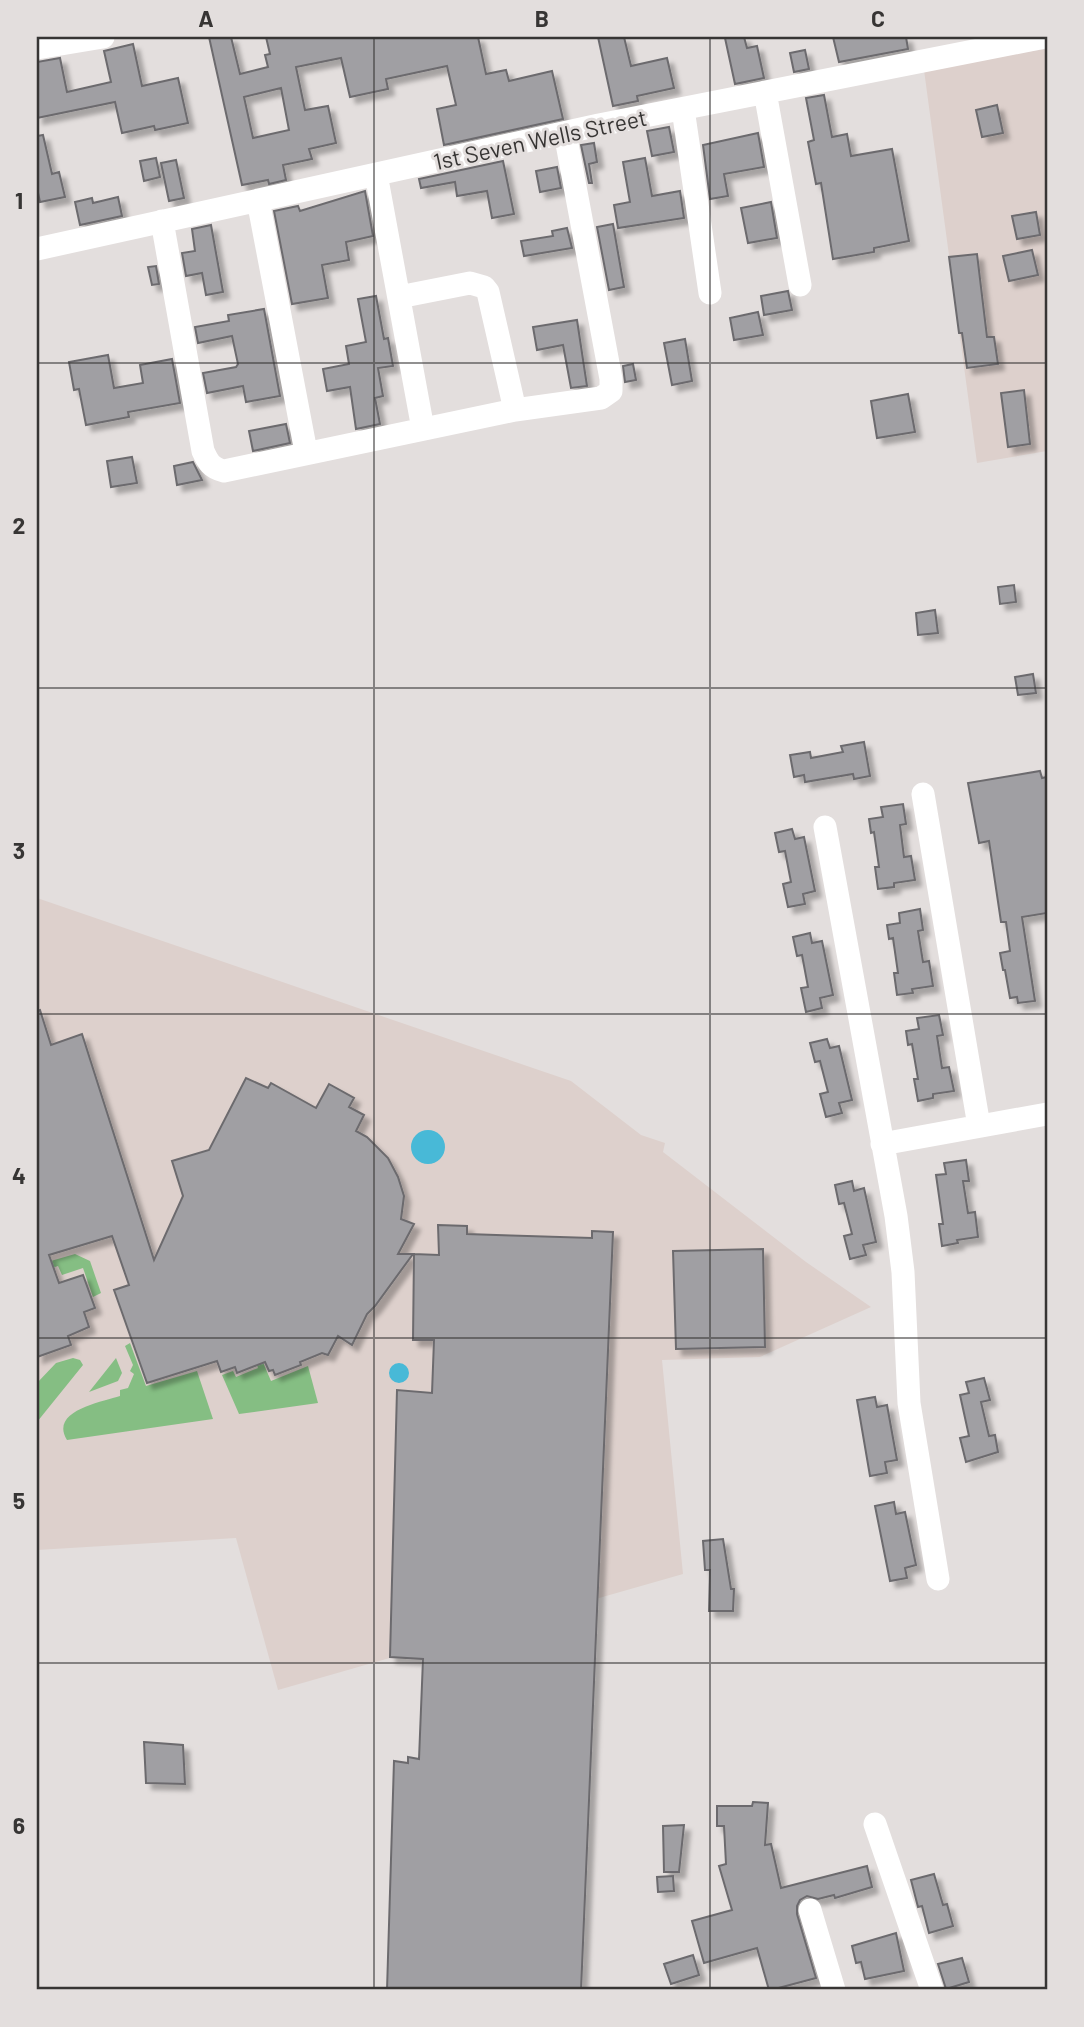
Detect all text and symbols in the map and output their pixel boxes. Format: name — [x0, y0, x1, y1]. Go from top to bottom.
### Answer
text: A — [198, 4, 214, 32]
text: B — [535, 4, 549, 32]
text: C — [871, 4, 885, 32]
street label: 1st Seven Wells Street — [431, 103, 649, 175]
text: 1 — [15, 186, 23, 214]
text: 2 — [13, 511, 25, 539]
text: 3 — [13, 836, 25, 864]
text: 4 — [12, 1161, 26, 1189]
text: 5 — [13, 1486, 25, 1514]
text: 6 — [13, 1811, 25, 1839]

